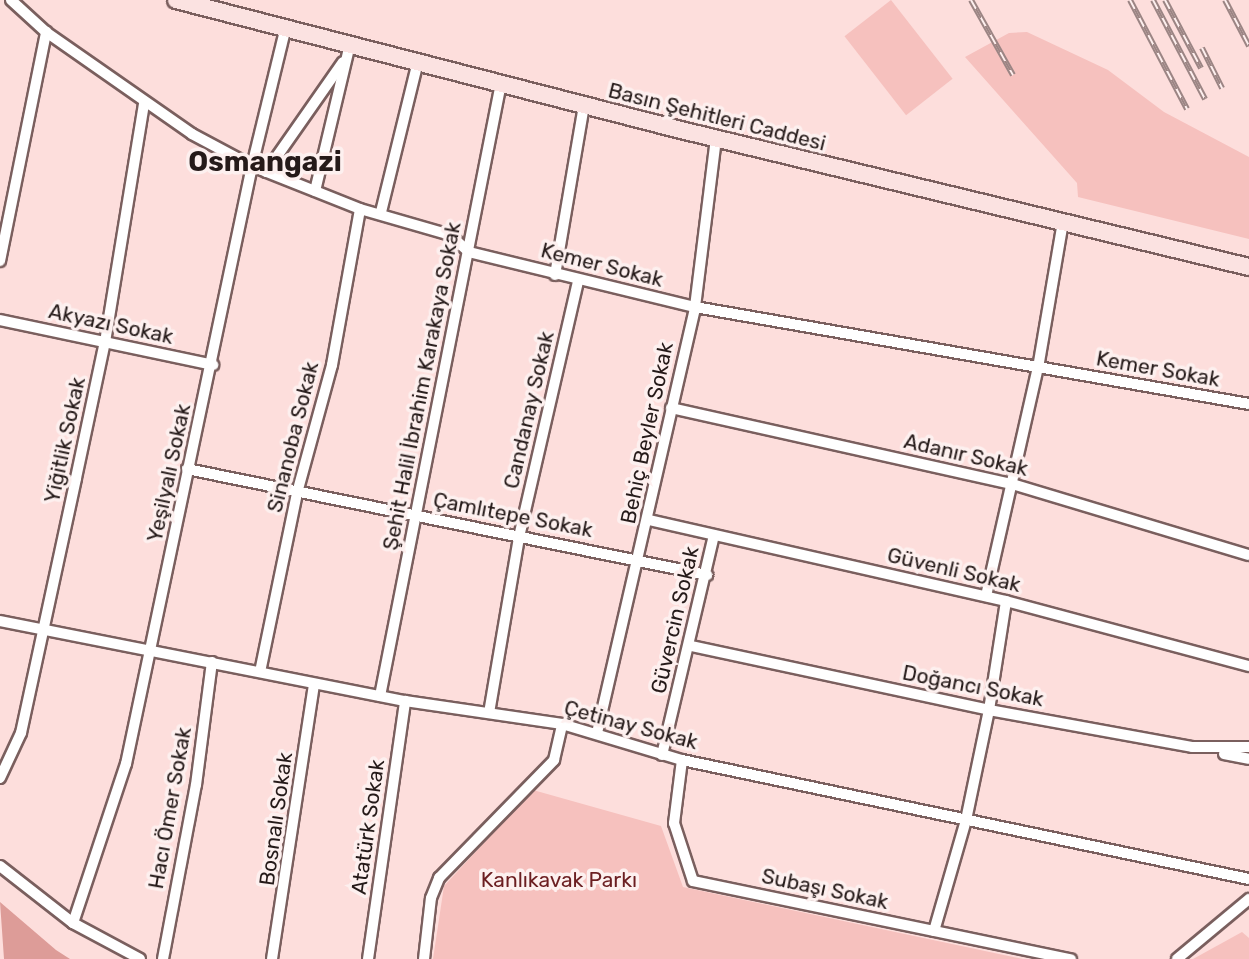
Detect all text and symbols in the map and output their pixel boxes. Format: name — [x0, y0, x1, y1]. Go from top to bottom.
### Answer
street label: Basın Şehitleri Caddesi — [606, 78, 828, 156]
district label: Osmangazi — [188, 145, 342, 179]
street label: Şehit Halil İbrahim Karakaya Sokak — [378, 220, 466, 552]
street label: Kemer Sokak — [538, 238, 666, 292]
street label: Akyazı Sokak — [46, 298, 176, 350]
street label: Candanay Sokak — [499, 329, 559, 491]
street label: Behiç Beyler Sokak — [615, 340, 679, 526]
street label: Kemer Sokak — [1094, 346, 1222, 392]
street label: Sinanoba Sokak — [262, 359, 324, 515]
street label: Yiğitlik Sokak — [39, 375, 91, 505]
street label: Yeşilyalı Sokak — [142, 402, 196, 544]
street label: Adanır Sokak — [901, 428, 1031, 482]
street label: Çamlıtepe Sokak — [431, 487, 595, 543]
street label: Güvenli Sokak — [885, 542, 1023, 598]
street label: Güvercin Sokak — [646, 544, 704, 696]
street label: Doğancı Sokak — [900, 660, 1046, 712]
street label: Çetinay Sokak — [561, 695, 701, 755]
street label: Hacı Ömer Sokak — [143, 725, 197, 891]
street label: Bosnalı Sokak — [254, 751, 298, 887]
street label: Atatürk Sokak — [346, 758, 390, 896]
street label: Subaşı Sokak — [759, 863, 891, 915]
park label: Kanlıkavak Parkı — [481, 867, 637, 893]

